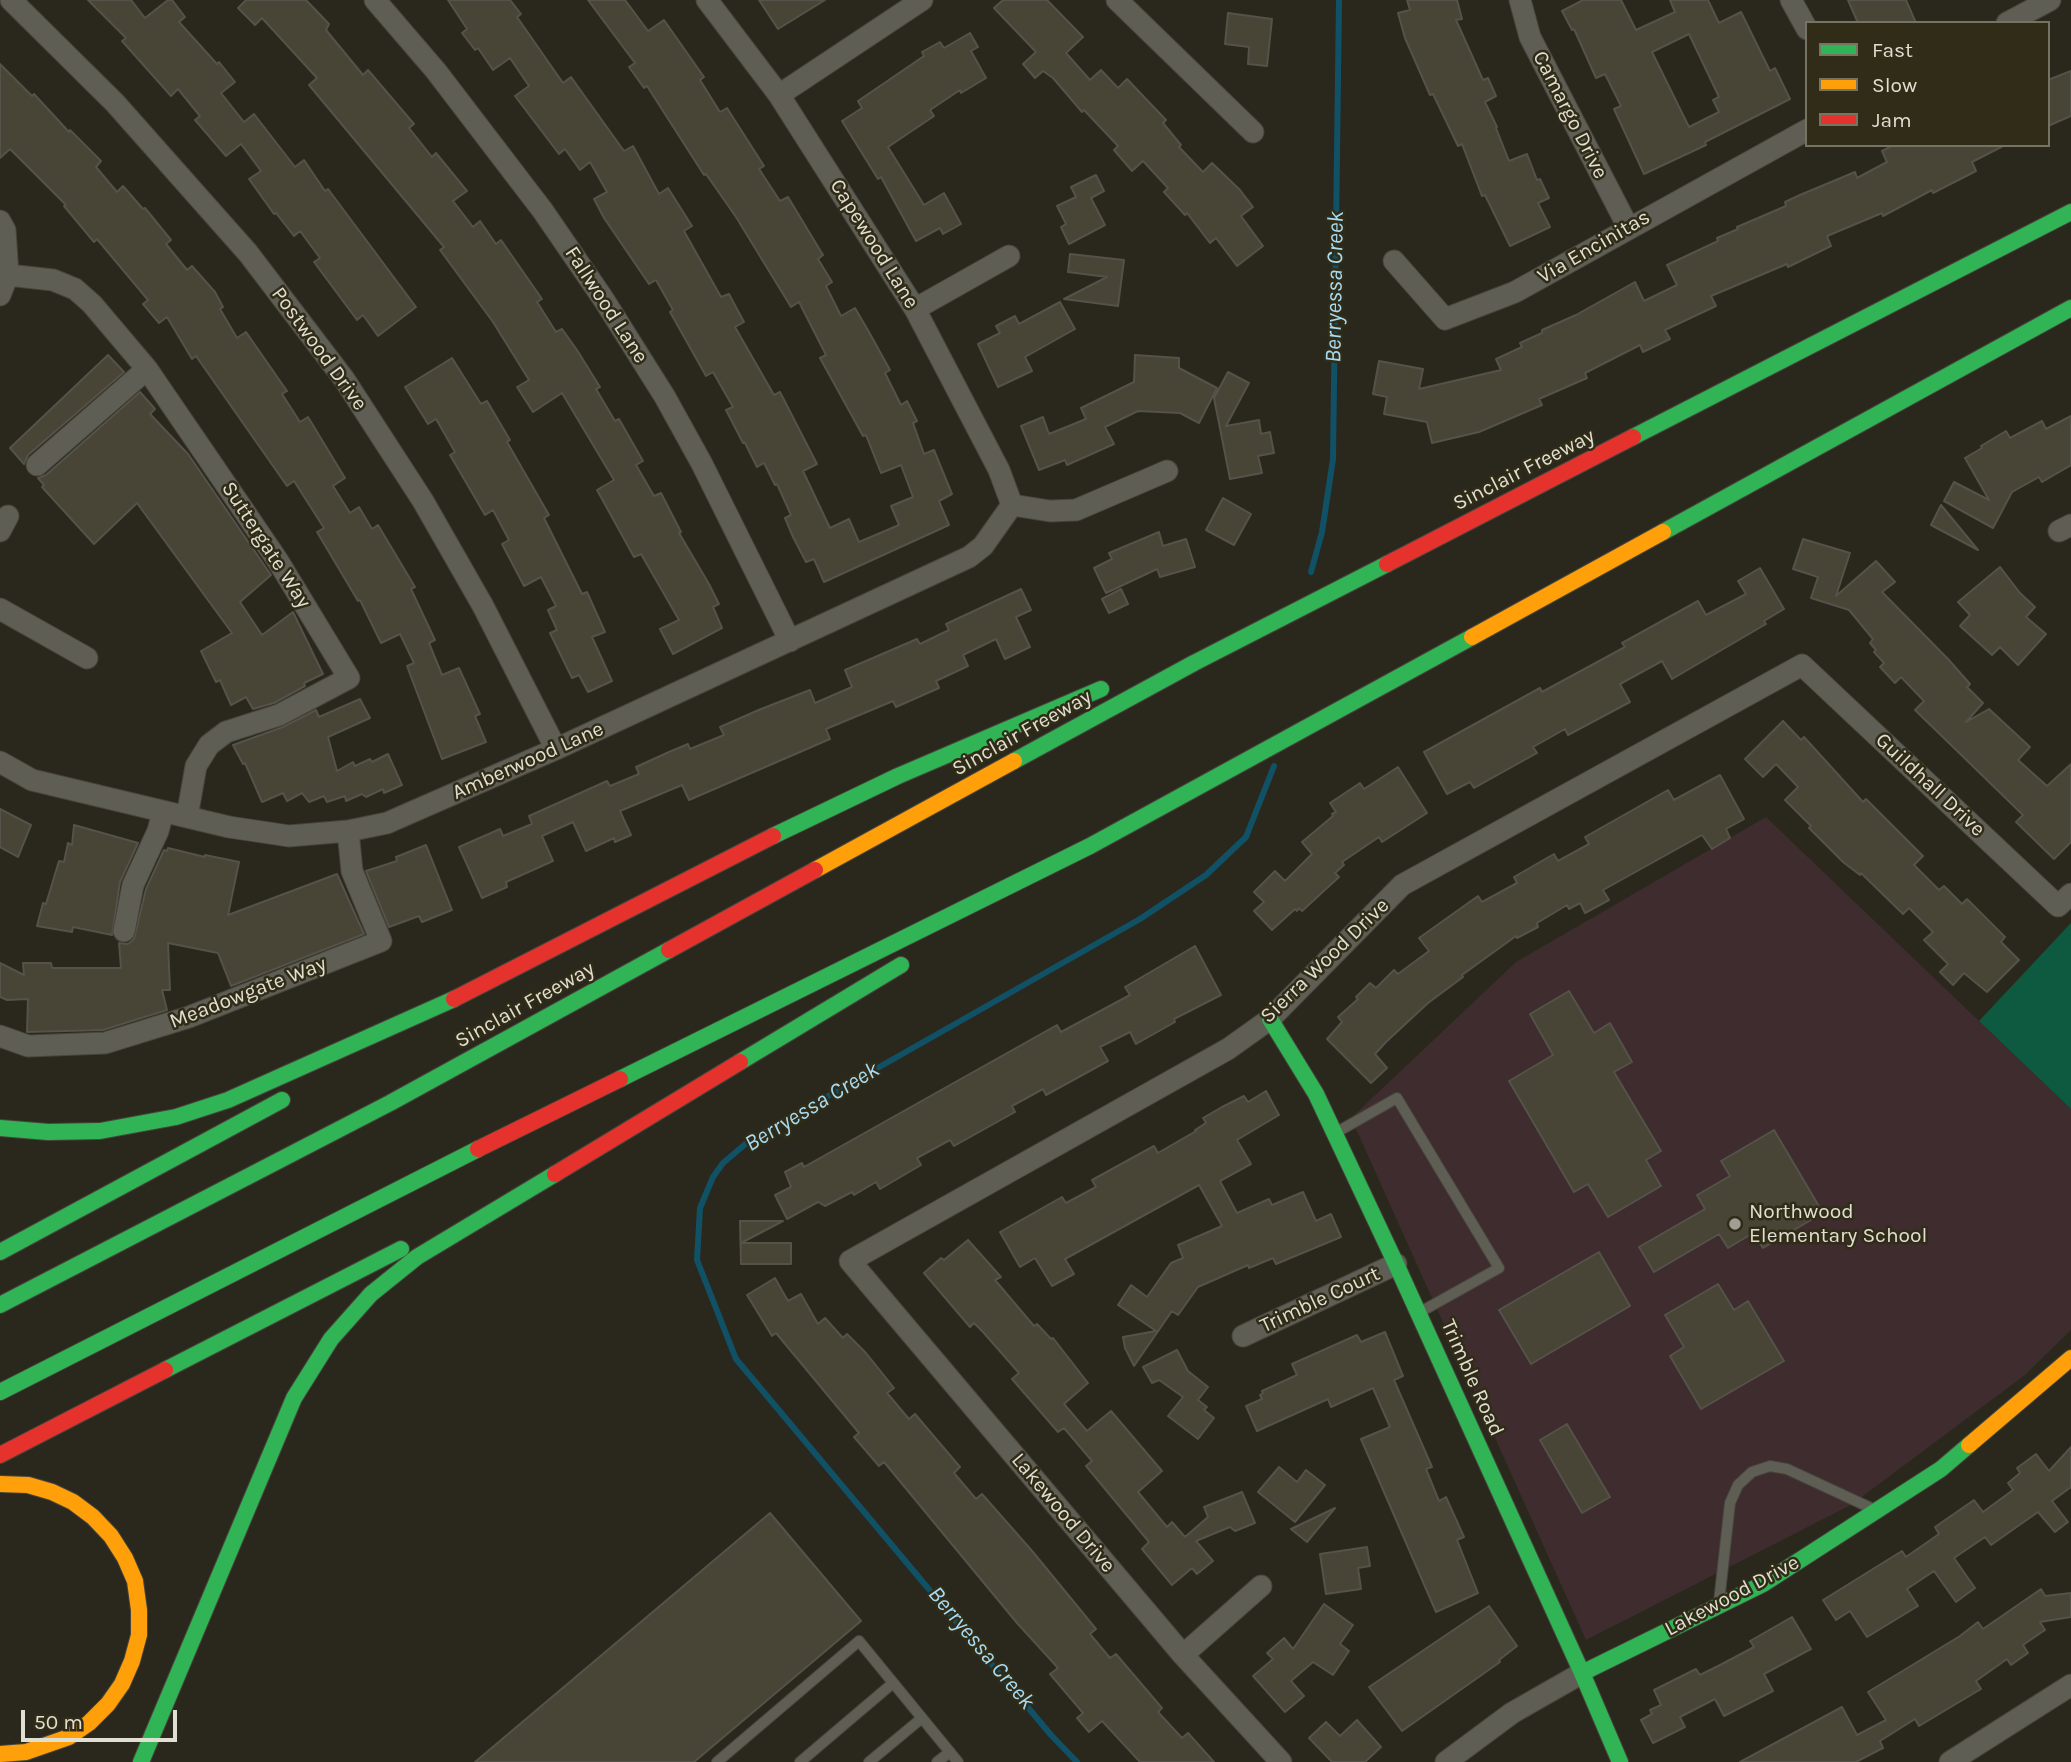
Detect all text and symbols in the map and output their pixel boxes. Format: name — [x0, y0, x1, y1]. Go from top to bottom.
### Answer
legend — [1805, 21, 2050, 147]
text: Fast — [1872, 38, 1913, 62]
street label: Camargo Drive — [1527, 47, 1613, 183]
text: Slow — [1872, 73, 1917, 97]
text: Jam — [1872, 108, 1912, 132]
street label: Capewood Lane — [824, 175, 924, 313]
street label: Via Encinitas — [1533, 205, 1655, 289]
water label: Berryessa Creek — [1320, 211, 1350, 363]
street label: Fallwood Lane — [559, 242, 653, 368]
street label: Postwood Drive — [266, 282, 372, 416]
street label: Sinclair Freeway — [1449, 423, 1599, 517]
street label: Suttergate Way — [216, 477, 316, 613]
street label: Sinclair Freeway — [948, 684, 1096, 782]
street label: Amberwood Lane — [448, 716, 608, 806]
street label: Guildhall Drive — [1870, 728, 1990, 842]
street label: Sierra Wood Drive — [1255, 893, 1395, 1029]
street label: Meadowgate Way — [166, 952, 330, 1034]
street label: Sinclair Freeway — [451, 956, 599, 1054]
water label: Berryessa Creek — [740, 1056, 884, 1158]
place label: Northwood Elementary School — [1749, 1199, 1927, 1249]
marker: Northwood Elementary School — [1727, 1216, 1743, 1232]
street label: Trimble Court — [1256, 1261, 1384, 1339]
street label: Trimble Road — [1435, 1316, 1509, 1440]
street label: Lakewood Drive — [1006, 1448, 1120, 1578]
street label: Lakewood Drive — [1660, 1550, 1804, 1642]
water label: Berryessa Creek — [922, 1581, 1040, 1715]
scale bar — [24, 1696, 180, 1740]
text: 50 m — [34, 1710, 83, 1734]

